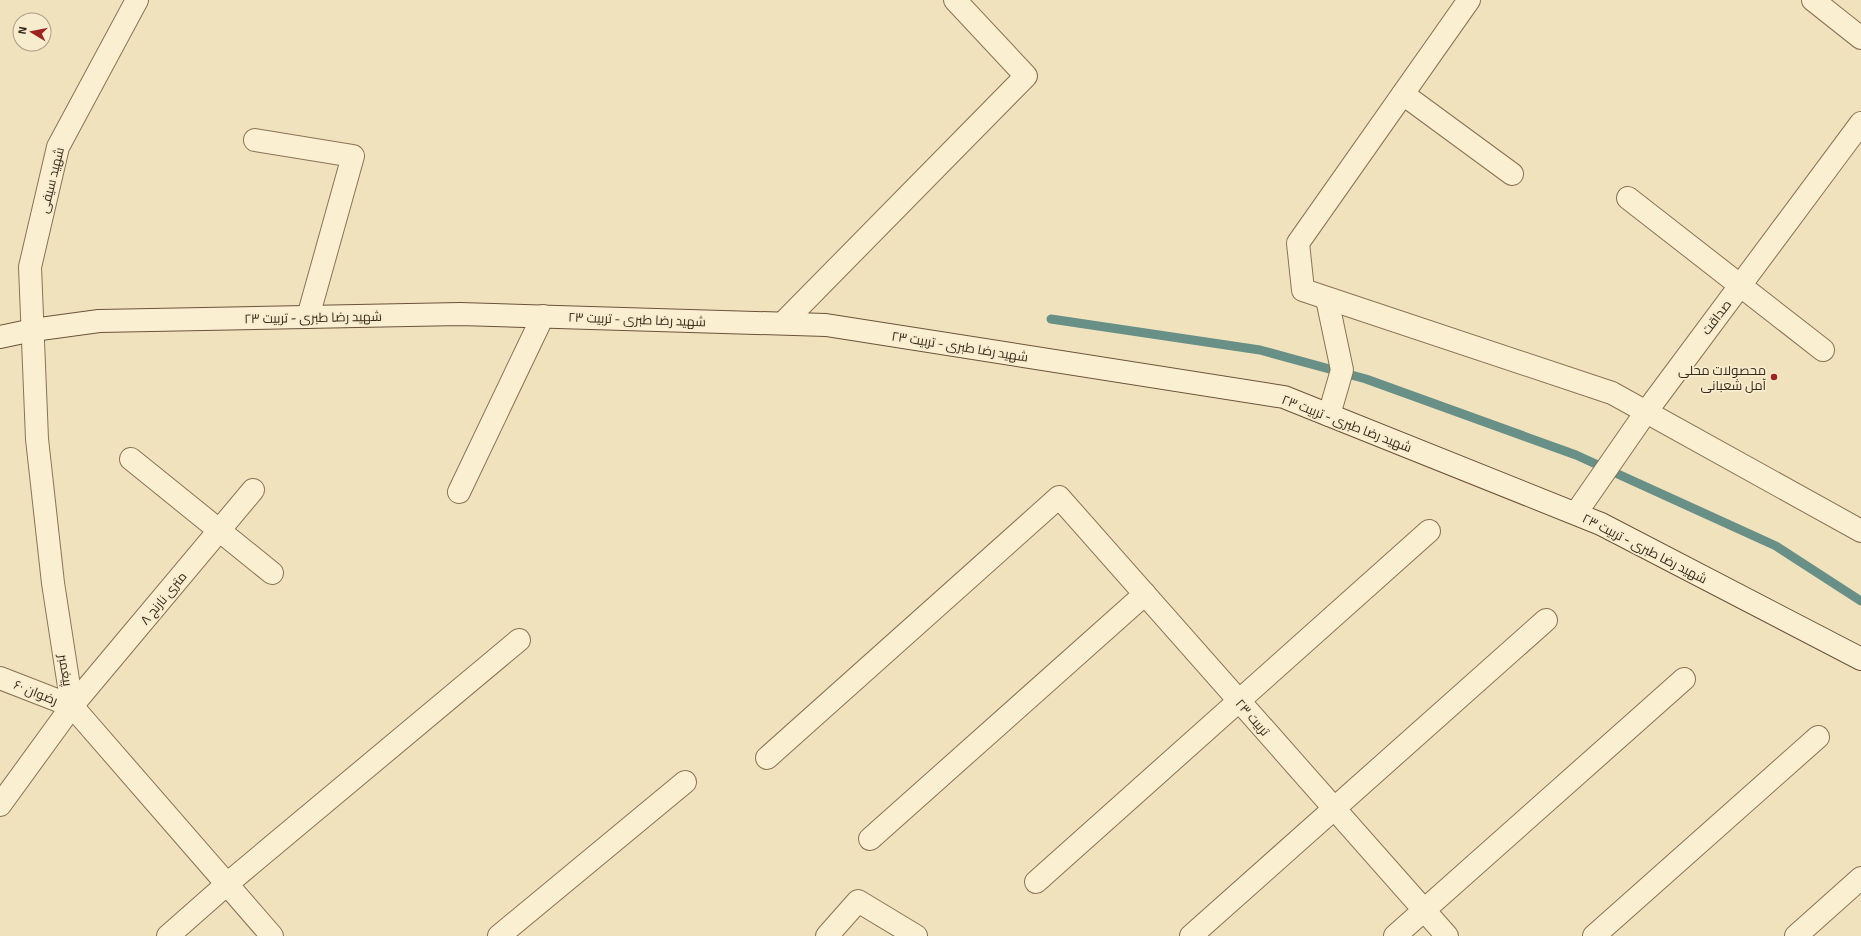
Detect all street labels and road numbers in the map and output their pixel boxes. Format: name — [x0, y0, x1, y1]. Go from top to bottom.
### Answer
street label: شهید سیفی — [31, 144, 71, 216]
street label: صداقت — [1694, 294, 1738, 340]
street label: شهید رضا طبری - تربیت ۲۳ — [244, 304, 382, 330]
street label: شهید رضا طبری - تربیت ۲۳ — [568, 305, 706, 333]
street label: شهید رضا طبری - تربیت ۲۳ — [890, 323, 1030, 369]
street label: شهید رضا طبری - تربیت ۲۳ — [1278, 387, 1416, 459]
street label: شهید رضا طبری - تربیت ۲۳ — [1578, 506, 1712, 590]
street label: ۸ متری نارنج — [133, 566, 193, 630]
street label: پیغمبر — [51, 651, 80, 688]
street label: رضوان ۶۰ — [10, 672, 62, 712]
street label: تربیت ۲۳ — [1230, 693, 1277, 742]

